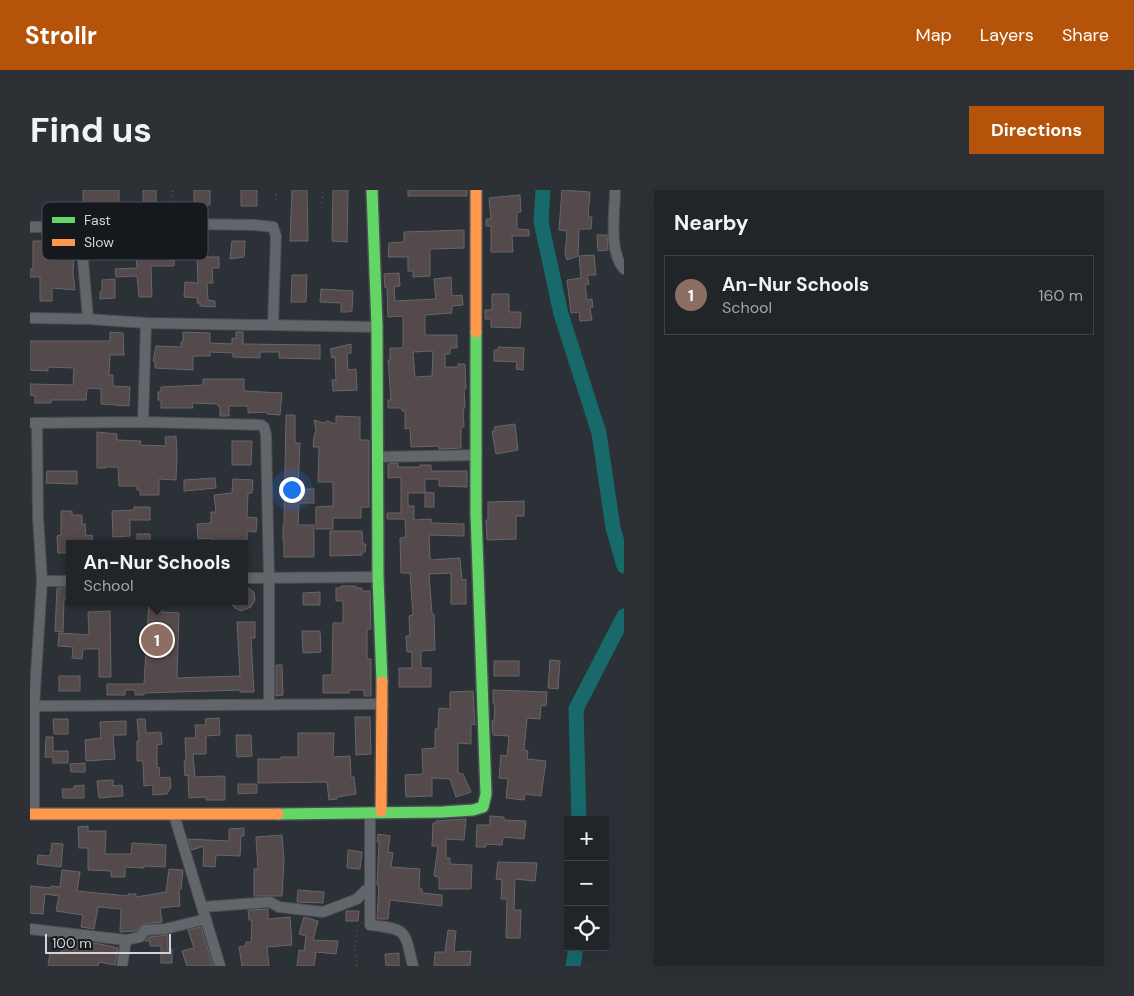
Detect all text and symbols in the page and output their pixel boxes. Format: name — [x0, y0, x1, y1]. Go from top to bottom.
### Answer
text: Strollr — [25, 20, 97, 51]
text: Map — [916, 23, 952, 47]
text: Layers — [980, 23, 1034, 47]
text: Share — [1062, 23, 1109, 47]
button: Directions — [969, 106, 1104, 154]
text: Find us — [30, 107, 152, 153]
legend — [42, 202, 208, 260]
text: Nearby — [674, 209, 748, 237]
text: Fast — [84, 211, 111, 229]
text: Slow — [84, 233, 114, 251]
text: An-Nur Schools — [722, 272, 869, 297]
text: 1 — [688, 285, 694, 306]
text: 160 m — [1039, 285, 1083, 306]
text: School — [722, 297, 772, 318]
your location — [279, 477, 305, 503]
popup — [66, 540, 248, 605]
text: An-Nur Schools — [83, 550, 231, 575]
text: School — [83, 575, 134, 596]
pin: 1 — [141, 621, 173, 659]
map controls — [564, 816, 609, 951]
button: + — [564, 816, 609, 861]
button: − — [564, 861, 609, 906]
button: locate — [564, 906, 609, 951]
scale bar — [45, 931, 171, 954]
text: 100 m — [52, 934, 92, 952]

